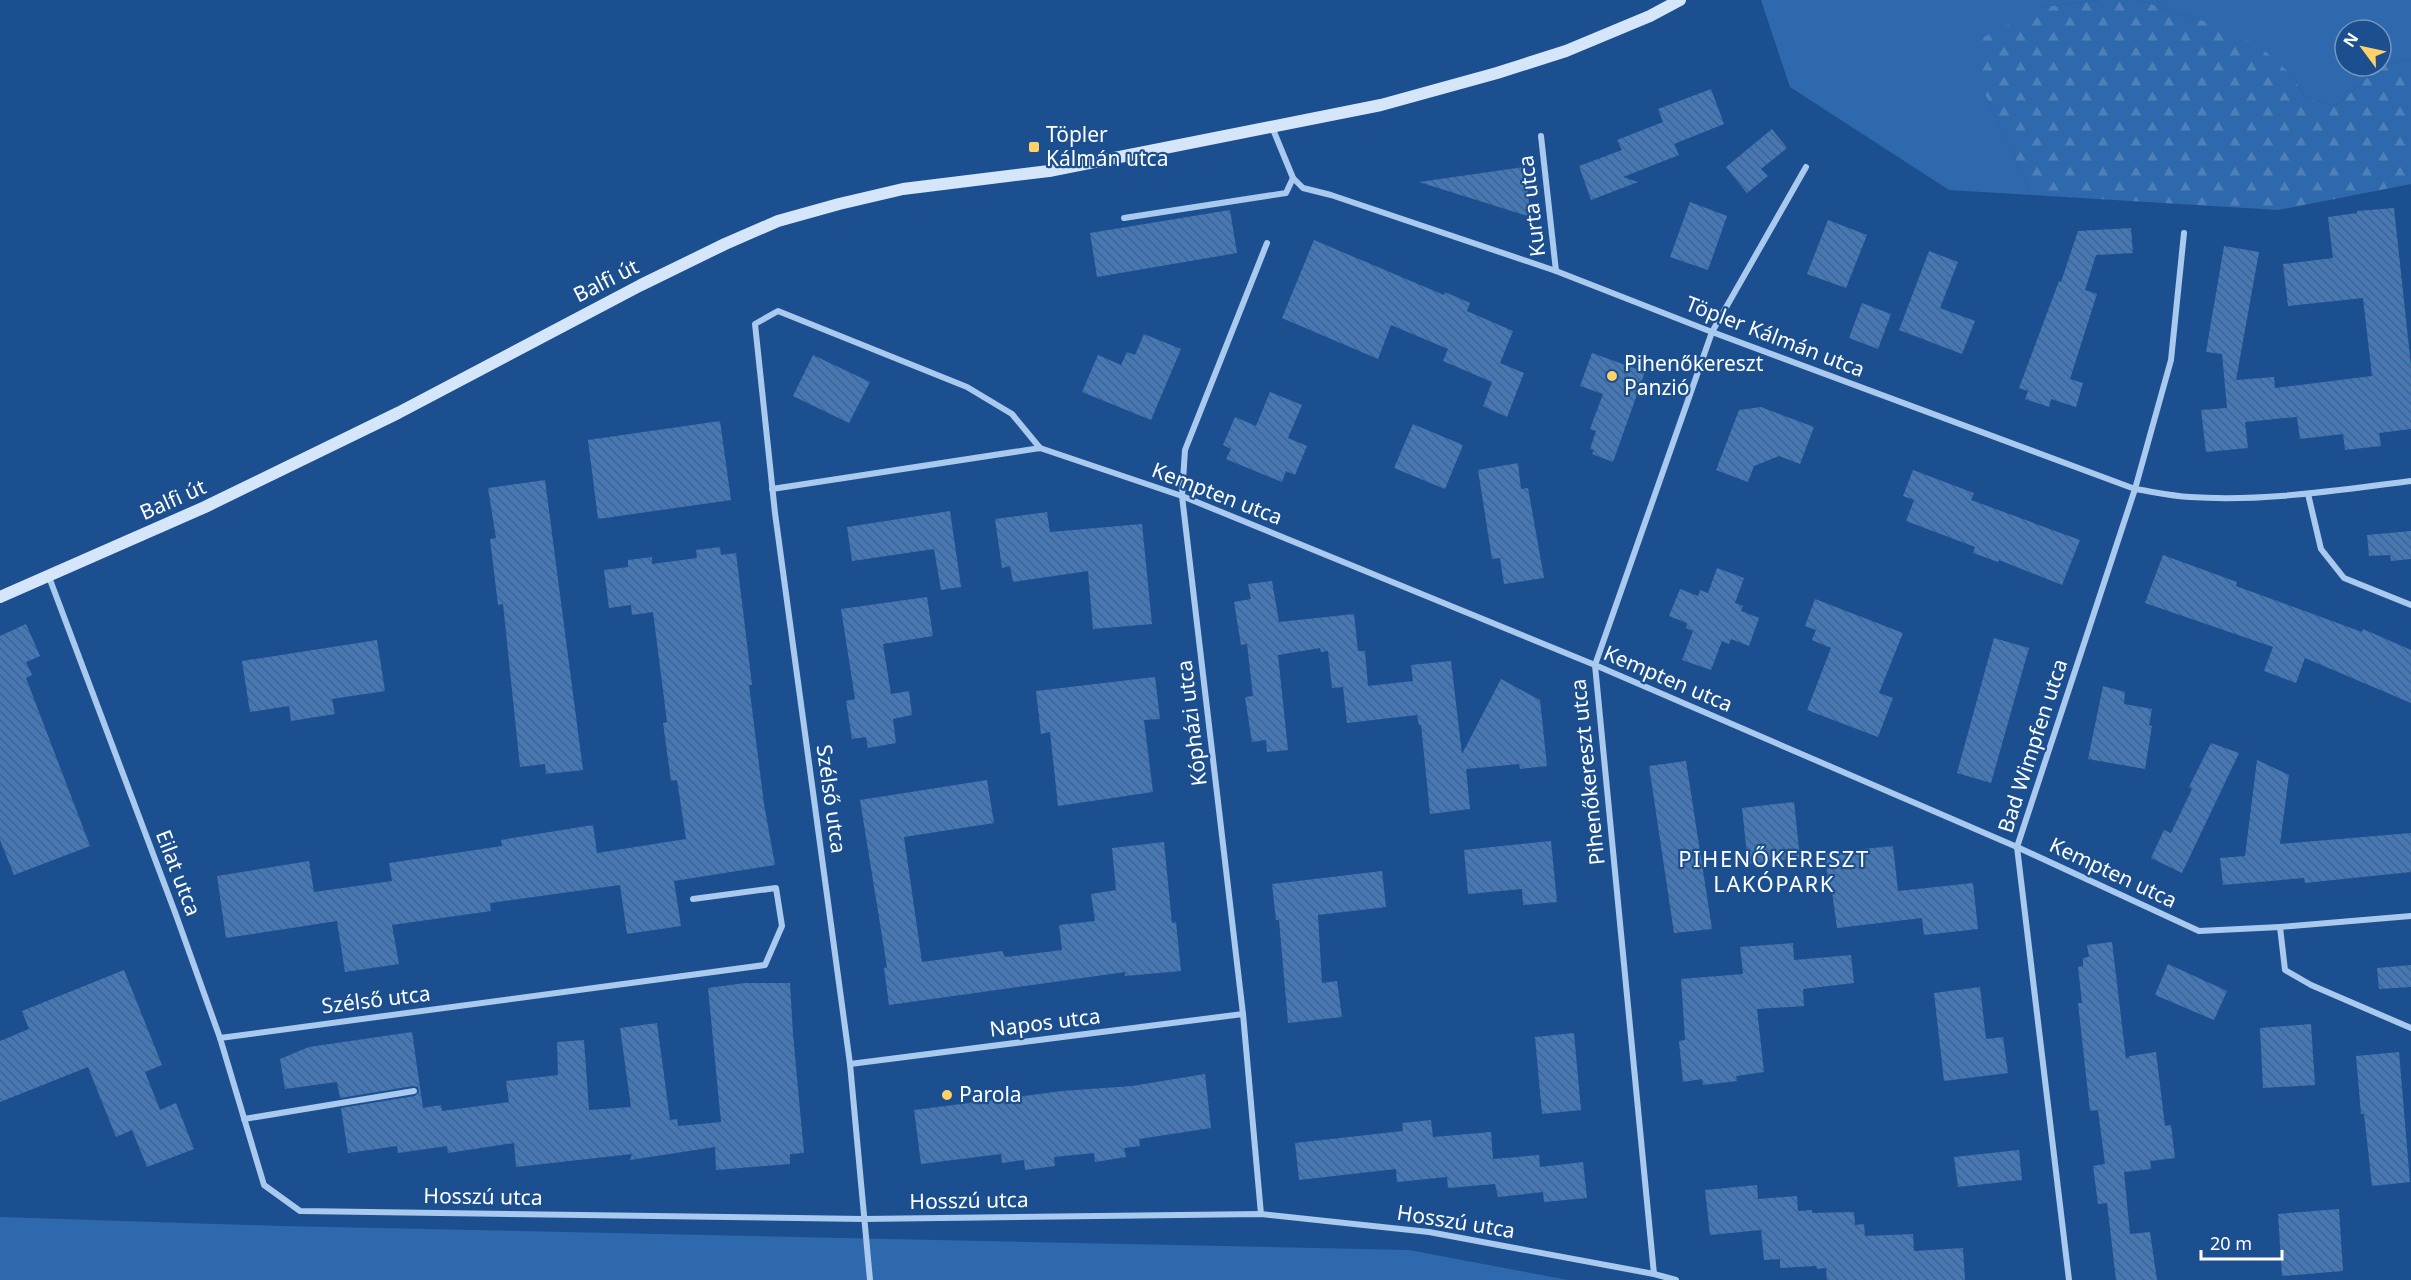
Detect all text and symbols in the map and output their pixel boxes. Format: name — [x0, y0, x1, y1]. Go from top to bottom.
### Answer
north arrow — [2333, 18, 2393, 78]
text: N — [2338, 28, 2363, 51]
place label: Töpler Kálmán utca — [1046, 120, 1168, 172]
marker: Töpler Kálmán utca — [1027, 140, 1041, 154]
street label: Kurta utca — [1511, 154, 1551, 258]
street label: Balfi út — [568, 252, 643, 308]
street label: Töpler Kálmán utca — [1682, 289, 1869, 383]
place label: Pihenőkereszt Panzió — [1624, 349, 1764, 401]
marker: Pihenőkereszt Panzió — [1605, 369, 1619, 383]
street label: Kempten utca — [1148, 455, 1287, 531]
street label: Balfi út — [135, 472, 210, 526]
street label: Kempten utca — [1600, 638, 1737, 718]
street label: Bad Wimpfen utca — [1991, 655, 2073, 836]
street label: Kópházi utca — [1169, 659, 1213, 788]
street label: Pihenőkereszt utca — [1563, 678, 1611, 867]
street label: Szélső utca — [811, 743, 853, 855]
street label: Eilat utca — [150, 826, 208, 920]
street label: Kempten utca — [2045, 830, 2182, 914]
district label: PIHENŐKERESZT LAKÓPARK — [1678, 843, 1870, 898]
street label: Szélső utca — [320, 978, 432, 1020]
street label: Napos utca — [988, 1001, 1102, 1043]
place label: Parola — [959, 1080, 1022, 1108]
marker: Parola — [940, 1088, 954, 1102]
street label: Hosszú utca — [423, 1181, 543, 1211]
street label: Hosszú utca — [909, 1185, 1029, 1215]
street label: Hosszú utca — [1395, 1198, 1517, 1244]
scale bar — [2201, 1223, 2282, 1261]
text: 20 m — [2210, 1231, 2252, 1255]

